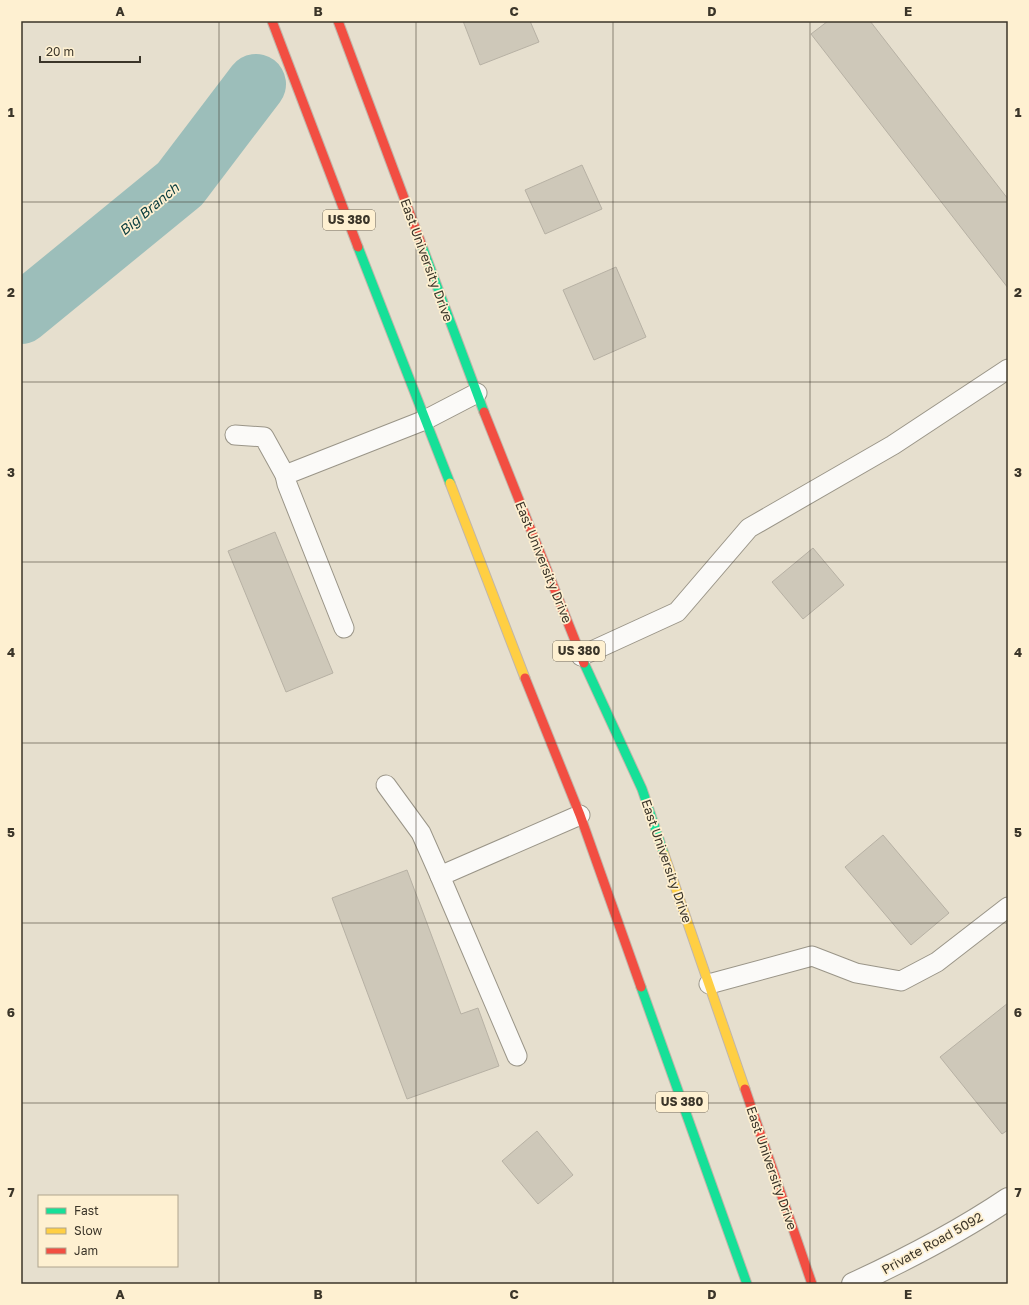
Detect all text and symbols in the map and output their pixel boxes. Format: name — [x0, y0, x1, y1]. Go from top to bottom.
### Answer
text: A — [115, 3, 125, 19]
text: B — [313, 3, 323, 19]
text: C — [509, 3, 519, 19]
text: D — [707, 3, 717, 19]
text: E — [904, 3, 912, 19]
scale bar — [40, 38, 140, 64]
text: 20 m — [46, 44, 74, 59]
text: 1 — [8, 104, 15, 120]
text: 1 — [1015, 104, 1022, 120]
water label: Big Branch — [115, 178, 183, 238]
street label: East University Drive — [397, 196, 457, 324]
road number: US 380 — [323, 210, 375, 230]
text: 2 — [7, 284, 15, 300]
text: 2 — [1014, 284, 1022, 300]
text: 3 — [7, 464, 15, 480]
text: 3 — [1014, 464, 1022, 480]
street label: East University Drive — [512, 499, 576, 625]
road number: US 380 — [553, 641, 605, 661]
text: 4 — [7, 644, 15, 660]
text: 4 — [1014, 644, 1022, 660]
street label: East University Drive — [638, 797, 696, 925]
text: 5 — [7, 824, 15, 840]
text: 5 — [1014, 824, 1022, 840]
text: 6 — [7, 1004, 15, 1020]
text: 6 — [1014, 1004, 1022, 1020]
road number: US 380 — [656, 1092, 708, 1112]
street label: East University Drive — [743, 1104, 801, 1232]
text: 7 — [7, 1184, 15, 1200]
text: 7 — [1014, 1184, 1022, 1200]
legend — [38, 1195, 178, 1267]
text: Fast — [74, 1203, 99, 1218]
street label: Private Road 5092 — [879, 1209, 985, 1277]
text: Slow — [74, 1223, 102, 1238]
text: Jam — [74, 1243, 98, 1258]
text: A — [115, 1286, 125, 1302]
text: B — [313, 1286, 323, 1302]
text: C — [509, 1286, 519, 1302]
text: D — [707, 1286, 717, 1302]
text: E — [904, 1286, 912, 1302]

